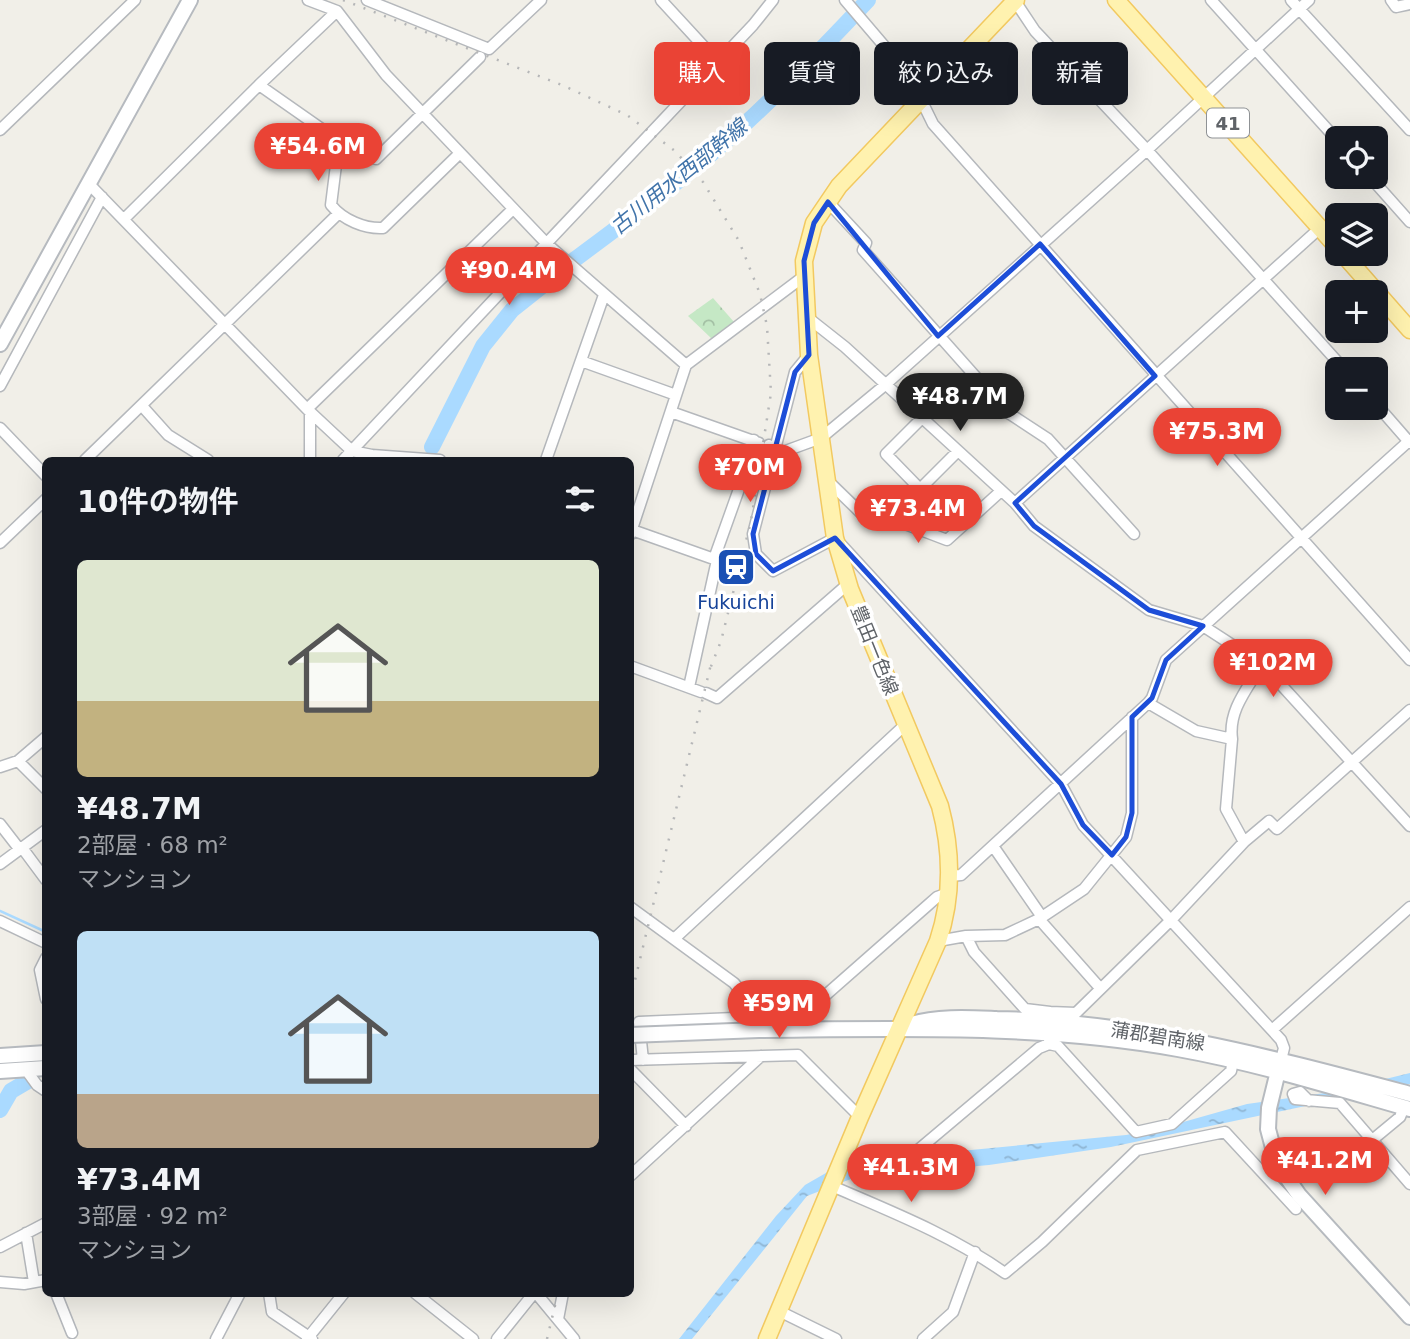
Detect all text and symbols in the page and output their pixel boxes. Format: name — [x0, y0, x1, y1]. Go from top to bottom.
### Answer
chip: 購入 — [654, 42, 750, 105]
chip: 賃貸 — [764, 42, 860, 105]
chip: 絞り込み — [874, 42, 1018, 105]
chip: 新着 — [1032, 42, 1128, 105]
road number: 41 — [1207, 109, 1249, 138]
water label: 古川用水西部幹線 — [606, 113, 754, 239]
pin: ¥54.6M — [261, 124, 375, 183]
map controls — [1325, 126, 1388, 420]
button: locate — [1325, 126, 1388, 189]
text: ¥54.6M — [270, 133, 366, 159]
button: layers — [1325, 203, 1388, 266]
pin: ¥90.4M — [452, 247, 566, 307]
text: ¥90.4M — [461, 257, 557, 283]
button: + — [1325, 280, 1388, 343]
button: − — [1325, 357, 1388, 420]
pin: ¥48.7M — [903, 374, 1017, 433]
text: ¥48.7M — [912, 383, 1008, 409]
pin: ¥75.3M — [1160, 408, 1274, 468]
text: ¥75.3M — [1169, 418, 1265, 444]
pin: ¥70M — [709, 444, 791, 504]
text: ¥70M — [715, 454, 785, 480]
icon: filters — [561, 480, 599, 518]
text: 10件の物件 — [77, 484, 239, 519]
pin: ¥73.4M — [861, 486, 975, 545]
text: ¥73.4M — [870, 495, 966, 521]
station icon: Fukuichi — [715, 546, 757, 588]
place label: Fukuichi — [697, 591, 775, 613]
street label: 豊田一色線 — [847, 602, 903, 698]
icon: home — [275, 605, 401, 731]
pin: ¥102M — [1224, 640, 1322, 699]
text: ¥102M — [1230, 649, 1316, 675]
text: ¥48.7M — [77, 791, 202, 826]
text: 2部屋 · 68 m² — [77, 832, 228, 858]
text: マンション — [77, 866, 192, 892]
icon: home — [275, 976, 401, 1102]
pin: ¥59M — [738, 981, 820, 1040]
text: ¥59M — [744, 990, 814, 1016]
street label: 蒲郡碧南線 — [1109, 1018, 1207, 1054]
pin: ¥41.2M — [1268, 1138, 1382, 1197]
pin: ¥41.3M — [854, 1144, 968, 1204]
text: ¥41.2M — [1277, 1147, 1373, 1173]
text: ¥41.3M — [863, 1154, 959, 1180]
text: ¥73.4M — [77, 1162, 202, 1197]
text: 3部屋 · 92 m² — [77, 1203, 228, 1229]
text: マンション — [77, 1237, 192, 1263]

